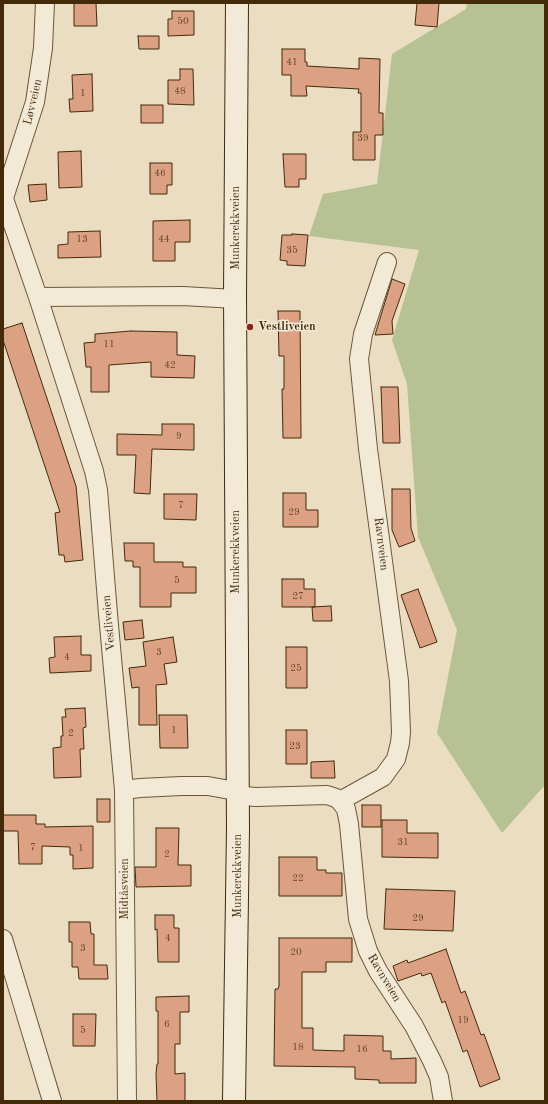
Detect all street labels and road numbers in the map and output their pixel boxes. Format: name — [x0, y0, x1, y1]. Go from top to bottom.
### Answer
street label: Løvveien — [21, 78, 45, 126]
street label: Munkerekkveien — [229, 186, 243, 270]
street label: Munkerekkveien — [229, 510, 243, 594]
street label: Ravnveien — [371, 517, 391, 571]
street label: Vestliveien — [99, 594, 119, 652]
street label: Munkerekkveien — [231, 834, 245, 918]
street label: Midtåsveien — [118, 858, 132, 920]
street label: Ravnveien — [364, 951, 404, 1005]

